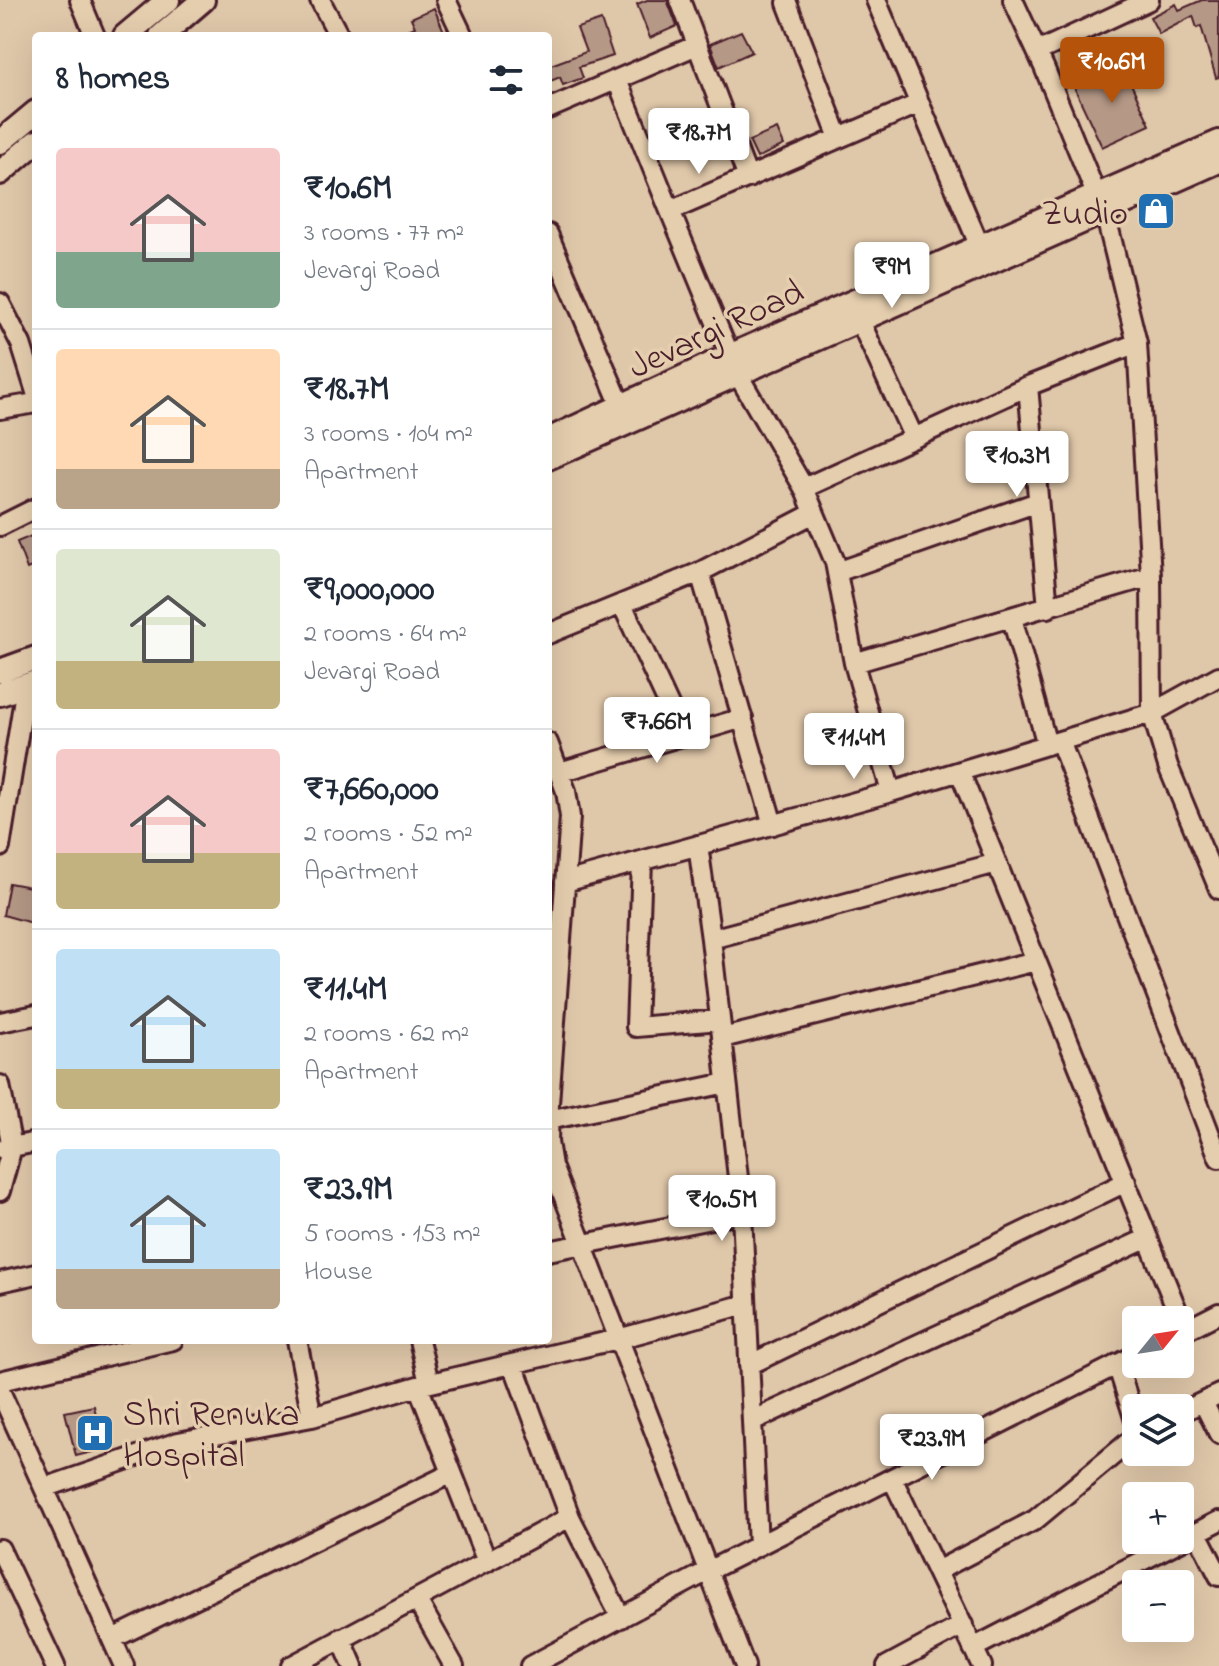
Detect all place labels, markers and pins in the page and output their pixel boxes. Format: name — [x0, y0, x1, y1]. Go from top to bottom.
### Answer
pin: ₹10.6M — [1047, 37, 1177, 105]
pin: ₹18.7M — [634, 108, 764, 176]
place label: Zudio — [1042, 189, 1128, 242]
shop icon: Zudio — [1135, 190, 1177, 232]
pin: ₹9M — [853, 242, 931, 310]
pin: ₹10.3M — [952, 431, 1082, 499]
pin: ₹7.66M — [592, 697, 722, 765]
pin: ₹11.4M — [789, 713, 919, 781]
pin: ₹10.5M — [657, 1175, 787, 1243]
place label: Shri Renuka Hospital — [123, 1390, 299, 1484]
hospital icon: Shri Renuka Hospital — [74, 1412, 116, 1454]
pin: ₹23.9M — [867, 1414, 997, 1482]

